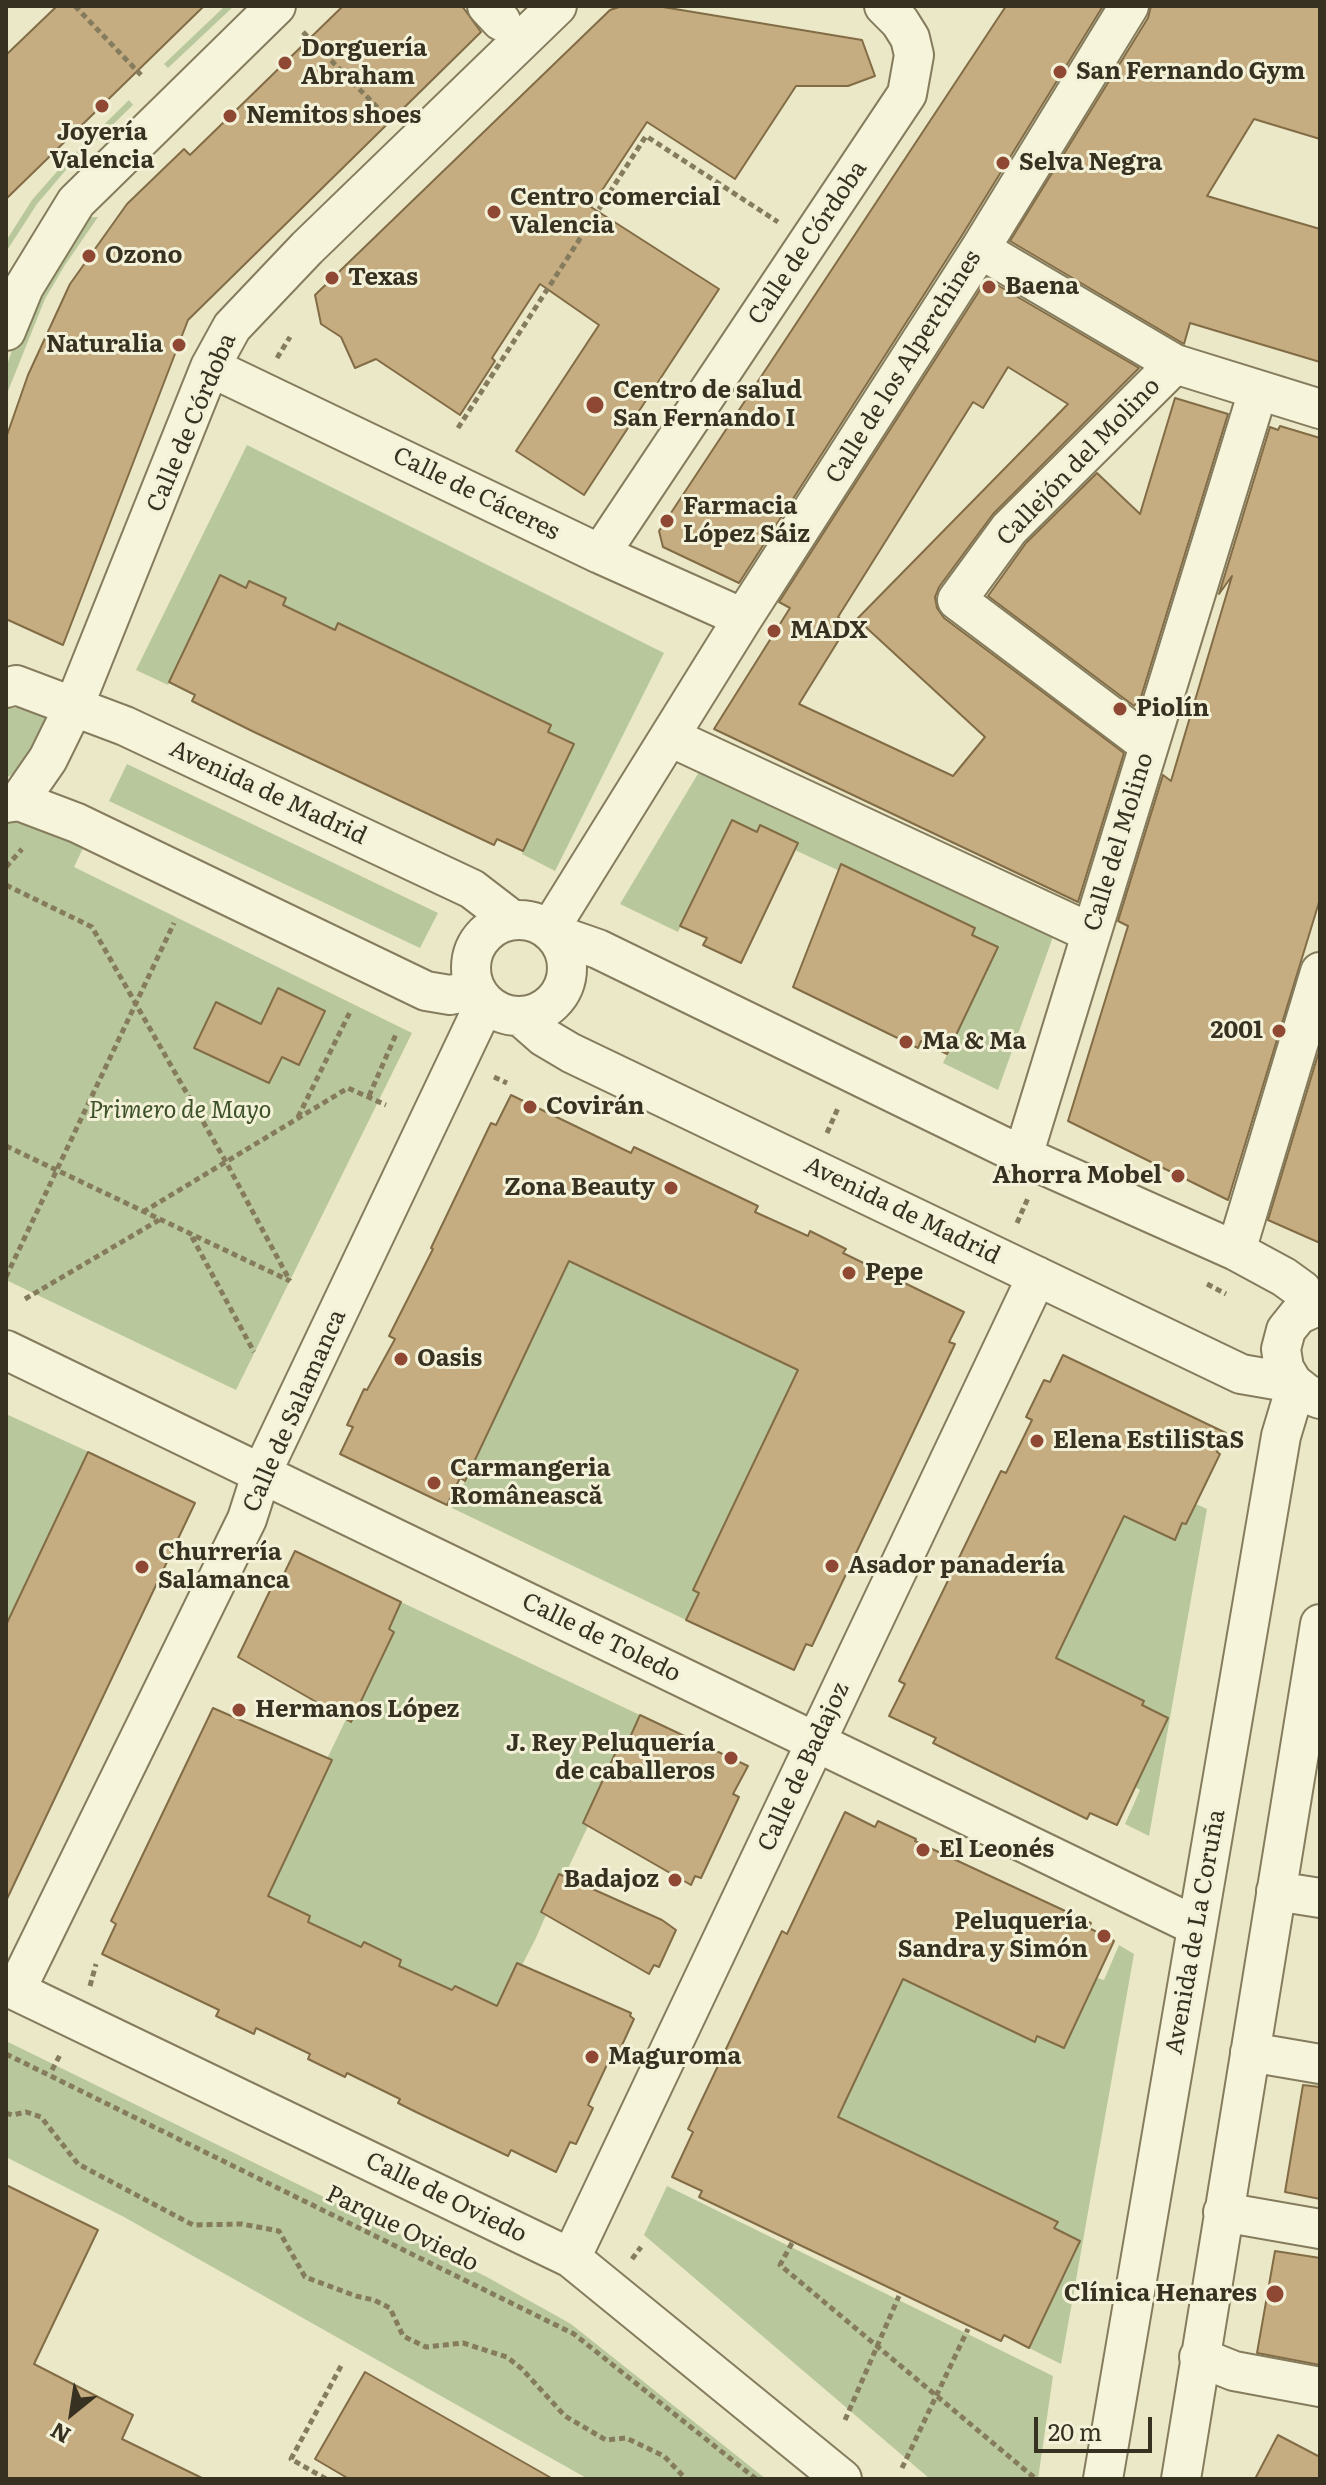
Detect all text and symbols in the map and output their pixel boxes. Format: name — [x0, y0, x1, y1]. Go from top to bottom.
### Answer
place label: Dorguería Abraham — [301, 35, 427, 91]
marker: Dorguería Abraham — [276, 54, 294, 72]
place label: San Fernando Gym — [1076, 58, 1305, 86]
marker: San Fernando Gym — [1051, 63, 1069, 81]
marker: Joyería Valencia — [93, 97, 111, 115]
place label: Nemitos shoes — [246, 102, 421, 130]
marker: Nemitos shoes — [221, 107, 239, 125]
place label: Joyería Valencia — [50, 119, 154, 175]
place label: Selva Negra — [1019, 149, 1162, 177]
marker: Selva Negra — [994, 154, 1012, 172]
street label: Calle de Córdoba — [743, 156, 873, 330]
place label: Centro comercial Valencia — [510, 184, 721, 240]
marker: Centro comercial Valencia — [485, 203, 503, 221]
place label: Ozono — [105, 242, 182, 270]
street label: Calle de los Alperchines — [820, 245, 988, 489]
marker: Ozono — [80, 247, 98, 265]
place label: Texas — [348, 264, 418, 292]
marker: Texas — [323, 269, 341, 287]
place label: Baena — [1005, 273, 1079, 301]
marker: Baena — [980, 278, 998, 296]
street label: Calle de Córdoba — [141, 329, 243, 517]
place label: Naturalia — [46, 331, 163, 359]
marker: Naturalia — [170, 336, 188, 354]
street label: Callejón del Molino — [991, 372, 1167, 552]
place label: Centro de salud San Fernando I — [613, 377, 802, 433]
marker: Centro de salud San Fernando I — [584, 394, 606, 416]
street label: Calle de Cáceres — [388, 441, 564, 547]
place label: Farmacia López Sáiz — [683, 493, 810, 549]
marker: Farmacia López Sáiz — [658, 512, 676, 530]
place label: MADX — [790, 617, 868, 645]
marker: MADX — [765, 622, 783, 640]
place label: Piolín — [1136, 695, 1209, 723]
marker: Piolín — [1111, 700, 1129, 718]
street label: Avenida de Madrid — [165, 735, 371, 851]
street label: Calle del Molino — [1078, 749, 1160, 935]
place label: 2001 — [1211, 1017, 1263, 1045]
marker: 2001 — [1270, 1022, 1288, 1040]
place label: Ma & Ma — [922, 1028, 1026, 1056]
marker: Ma & Ma — [897, 1033, 915, 1051]
place label: Covirán — [546, 1093, 644, 1121]
park label: Primero de Mayo — [88, 1097, 272, 1125]
marker: Covirán — [521, 1098, 539, 1116]
street label: Avenida de Madrid — [799, 1151, 1005, 1271]
place label: Ahorra Mobel — [993, 1162, 1162, 1190]
marker: Ahorra Mobel — [1169, 1167, 1187, 1185]
place label: Zona Beauty — [504, 1174, 655, 1202]
marker: Zona Beauty — [662, 1179, 680, 1197]
place label: Pepe — [865, 1259, 923, 1287]
marker: Pepe — [840, 1264, 858, 1282]
street label: Calle de Salamanca — [237, 1305, 353, 1517]
place label: Oasis — [417, 1345, 482, 1373]
marker: Oasis — [392, 1350, 410, 1368]
place label: Elena EstiliStaS — [1053, 1427, 1244, 1455]
marker: Elena EstiliStaS — [1028, 1432, 1046, 1450]
place label: Carmangeria Românească — [450, 1455, 611, 1511]
marker: Carmangeria Românească — [425, 1474, 443, 1492]
place label: Churrería Salamanca — [158, 1539, 290, 1595]
place label: Asador panadería — [848, 1552, 1065, 1580]
marker: Asador panadería — [823, 1557, 841, 1575]
marker: Churrería Salamanca — [133, 1558, 151, 1576]
street label: Calle de Toledo — [517, 1587, 685, 1689]
street label: Calle de Badajoz — [752, 1678, 856, 1856]
place label: Hermanos López — [255, 1696, 459, 1724]
marker: Hermanos López — [230, 1701, 248, 1719]
place label: J. Rey Peluquería de caballeros — [506, 1730, 715, 1786]
marker: J. Rey Peluquería de caballeros — [722, 1749, 740, 1767]
street label: Avenida de La Coruña — [1160, 1807, 1232, 2057]
place label: El Leonés — [939, 1836, 1054, 1864]
marker: El Leonés — [914, 1841, 932, 1859]
place label: Badajoz — [564, 1866, 659, 1894]
marker: Badajoz — [666, 1871, 684, 1889]
place label: Peluquería Sandra y Simón — [898, 1908, 1088, 1964]
marker: Peluquería Sandra y Simón — [1095, 1927, 1113, 1945]
place label: Maguroma — [608, 2043, 741, 2071]
marker: Maguroma — [583, 2048, 601, 2066]
street label: Calle de Oviedo — [361, 2147, 531, 2249]
street label: Parque Oviedo — [321, 2180, 483, 2278]
place label: Clínica Henares — [1064, 2280, 1257, 2308]
marker: Clínica Henares — [1264, 2283, 1286, 2305]
north arrow — [32, 2373, 112, 2453]
scale bar — [1038, 2401, 1156, 2451]
text: 20 m — [1048, 2413, 1102, 2448]
text: N — [44, 2415, 76, 2453]

